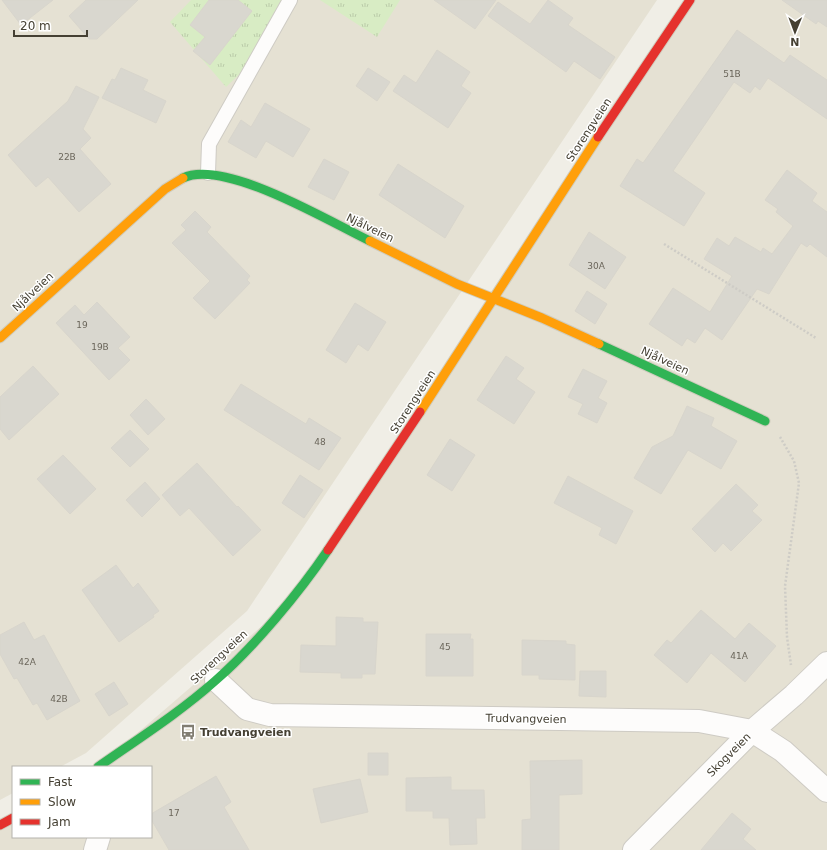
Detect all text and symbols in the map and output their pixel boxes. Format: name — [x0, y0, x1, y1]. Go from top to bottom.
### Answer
scale bar — [14, 12, 87, 38]
north arrow — [775, 12, 815, 52]
text: 20 m — [20, 19, 51, 33]
text: N — [790, 35, 800, 48]
house number: 51B — [723, 69, 741, 79]
street label: Storengveien — [564, 96, 614, 164]
house number: 22B — [58, 152, 76, 162]
street label: Njålveien — [344, 211, 396, 245]
house number: 30A — [587, 261, 606, 271]
street label: Njålveien — [10, 270, 56, 314]
house number: 19 — [76, 320, 88, 330]
house number: 19B — [91, 342, 109, 352]
street label: Njålveien — [639, 344, 691, 378]
street label: Storengveien — [388, 368, 438, 436]
house number: 48 — [314, 437, 326, 447]
street label: Storengveien — [188, 627, 250, 687]
house number: 45 — [439, 642, 451, 652]
house number: 41A — [730, 651, 749, 661]
house number: 42A — [18, 657, 37, 667]
house number: 42B — [50, 694, 68, 704]
street label: Trudvangveien — [484, 712, 567, 726]
bus stop icon: Trudvangveien — [179, 723, 197, 741]
place label: Trudvangveien — [200, 726, 291, 739]
street label: Skogveien — [704, 730, 754, 780]
legend — [12, 766, 152, 838]
text: Fast — [48, 775, 72, 789]
text: Slow — [48, 795, 76, 809]
house number: 17 — [168, 808, 180, 818]
text: Jam — [47, 815, 71, 829]

